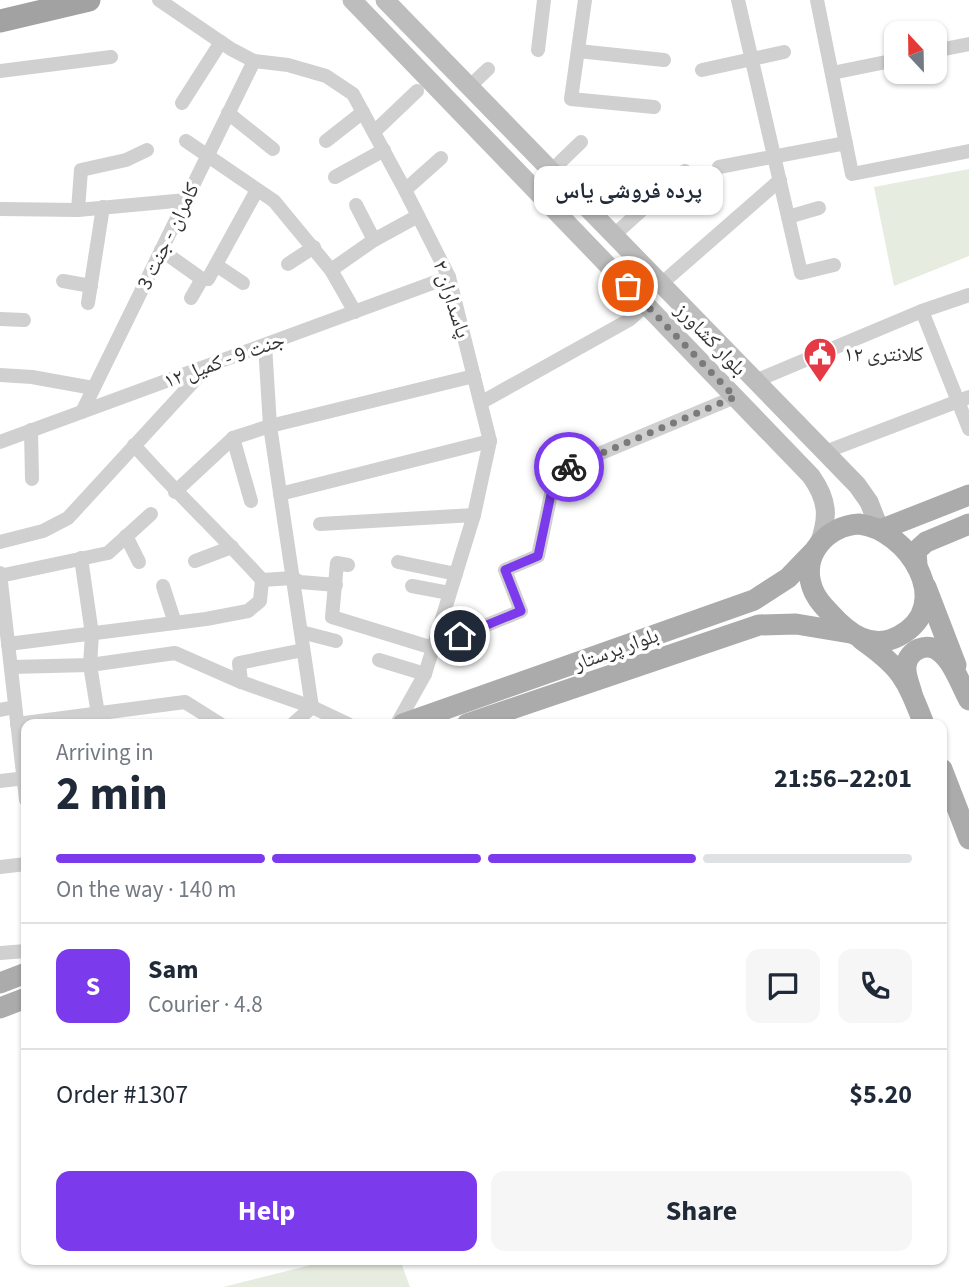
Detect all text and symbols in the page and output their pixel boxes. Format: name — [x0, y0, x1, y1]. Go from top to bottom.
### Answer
north arrow — [884, 21, 947, 84]
map controls — [884, 21, 947, 84]
callout: پرده فروشی یاس — [534, 167, 722, 216]
text: پرده فروشی یاس — [555, 174, 702, 207]
street label: کامران - جنت 3 — [129, 177, 207, 295]
street label: پاسداران ۲ — [425, 256, 479, 342]
pin — [598, 256, 658, 316]
icon: bag — [609, 267, 647, 305]
street label: بلوار کشاورز — [668, 295, 754, 383]
street label: جنت 9 - کمیل ۱۲ — [159, 324, 289, 396]
public building icon: کلانتری ۱۲ — [801, 335, 839, 384]
place label: کلانتری ۱۲ — [844, 339, 924, 369]
courier — [534, 432, 604, 502]
icon: bike — [550, 448, 588, 486]
pin — [430, 606, 490, 666]
icon: home — [441, 617, 479, 655]
street label: بلوار پرستار — [568, 620, 663, 679]
text: Arriving in — [56, 736, 154, 769]
text: 21:56–22:01 — [774, 760, 912, 797]
text: 2 min — [56, 762, 168, 827]
text: On the way · 140 m — [56, 873, 236, 906]
button: chat — [746, 949, 820, 1023]
button: phone — [838, 949, 912, 1023]
text: Sam — [148, 951, 198, 988]
text: S — [86, 968, 100, 1005]
text: Courier · 4.8 — [148, 988, 263, 1021]
text: Order #1307 — [56, 1076, 188, 1113]
text: $5.20 — [849, 1076, 912, 1113]
button: Help — [56, 1171, 477, 1251]
button: Share — [491, 1171, 912, 1251]

